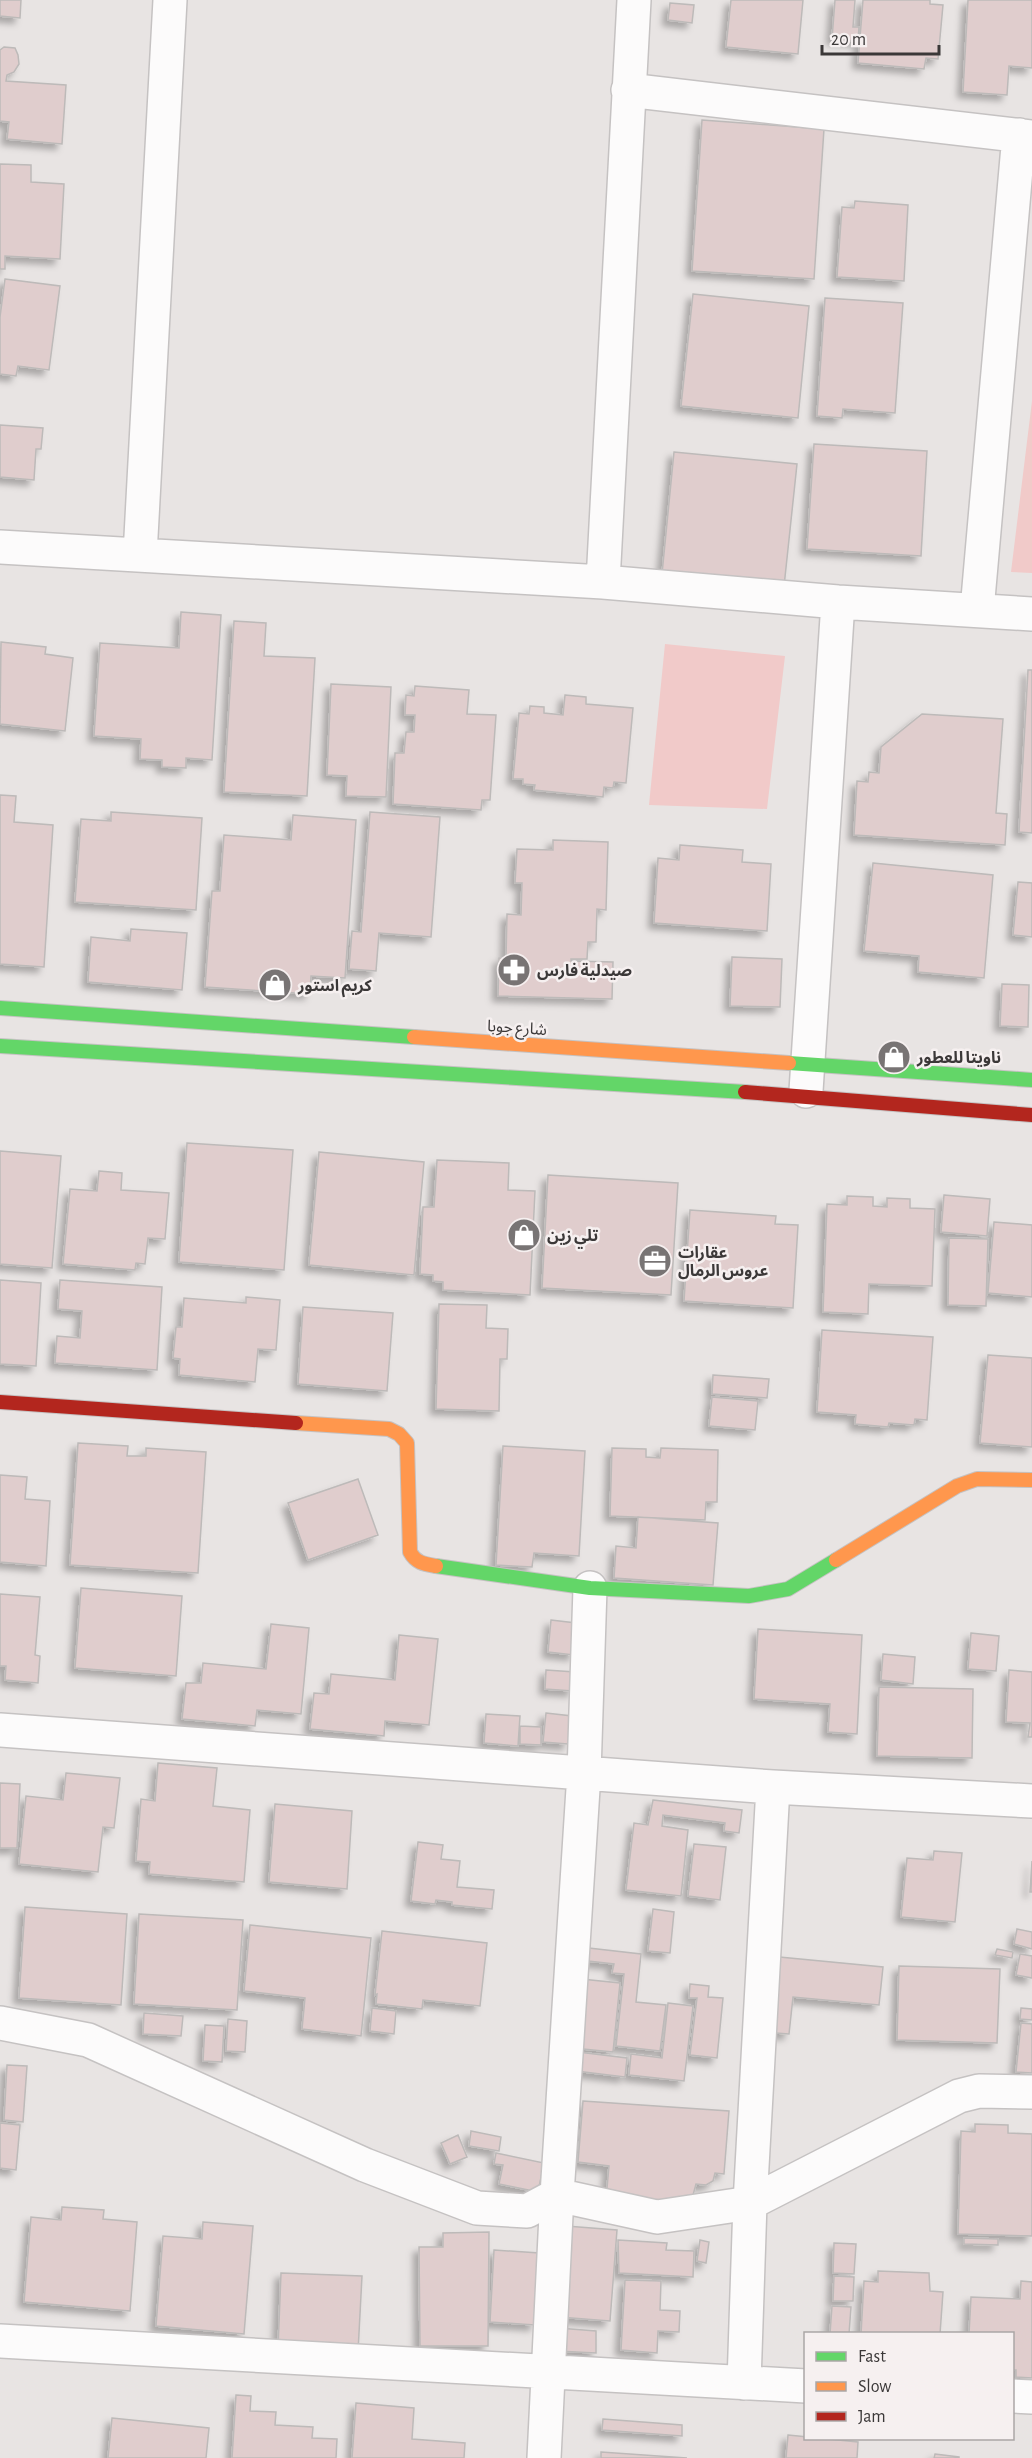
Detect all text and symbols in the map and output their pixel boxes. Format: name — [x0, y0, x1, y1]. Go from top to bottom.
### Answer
scale bar — [822, 18, 939, 56]
text: 20 m — [831, 31, 866, 49]
pharmacy icon: صيدلية فارس — [496, 952, 532, 988]
place label: صيدلية فارس — [537, 962, 632, 980]
shop icon: كريم استور — [257, 967, 293, 1003]
place label: كريم استور — [297, 978, 372, 998]
street label: شارع جوبا — [486, 1018, 547, 1042]
shop icon: ناويتا للعطور — [876, 1039, 912, 1075]
place label: ناويتا للعطور — [916, 1050, 1001, 1067]
shop icon: تلي زين — [506, 1217, 542, 1253]
place label: تلي زين — [547, 1228, 598, 1249]
office icon: عقارات عروس الرمال — [637, 1243, 673, 1279]
place label: عقارات عروس الرمال — [678, 1245, 768, 1280]
legend — [804, 2332, 1014, 2440]
text: Fast — [858, 2348, 886, 2366]
text: Slow — [858, 2378, 891, 2396]
text: Jam — [858, 2408, 886, 2426]

